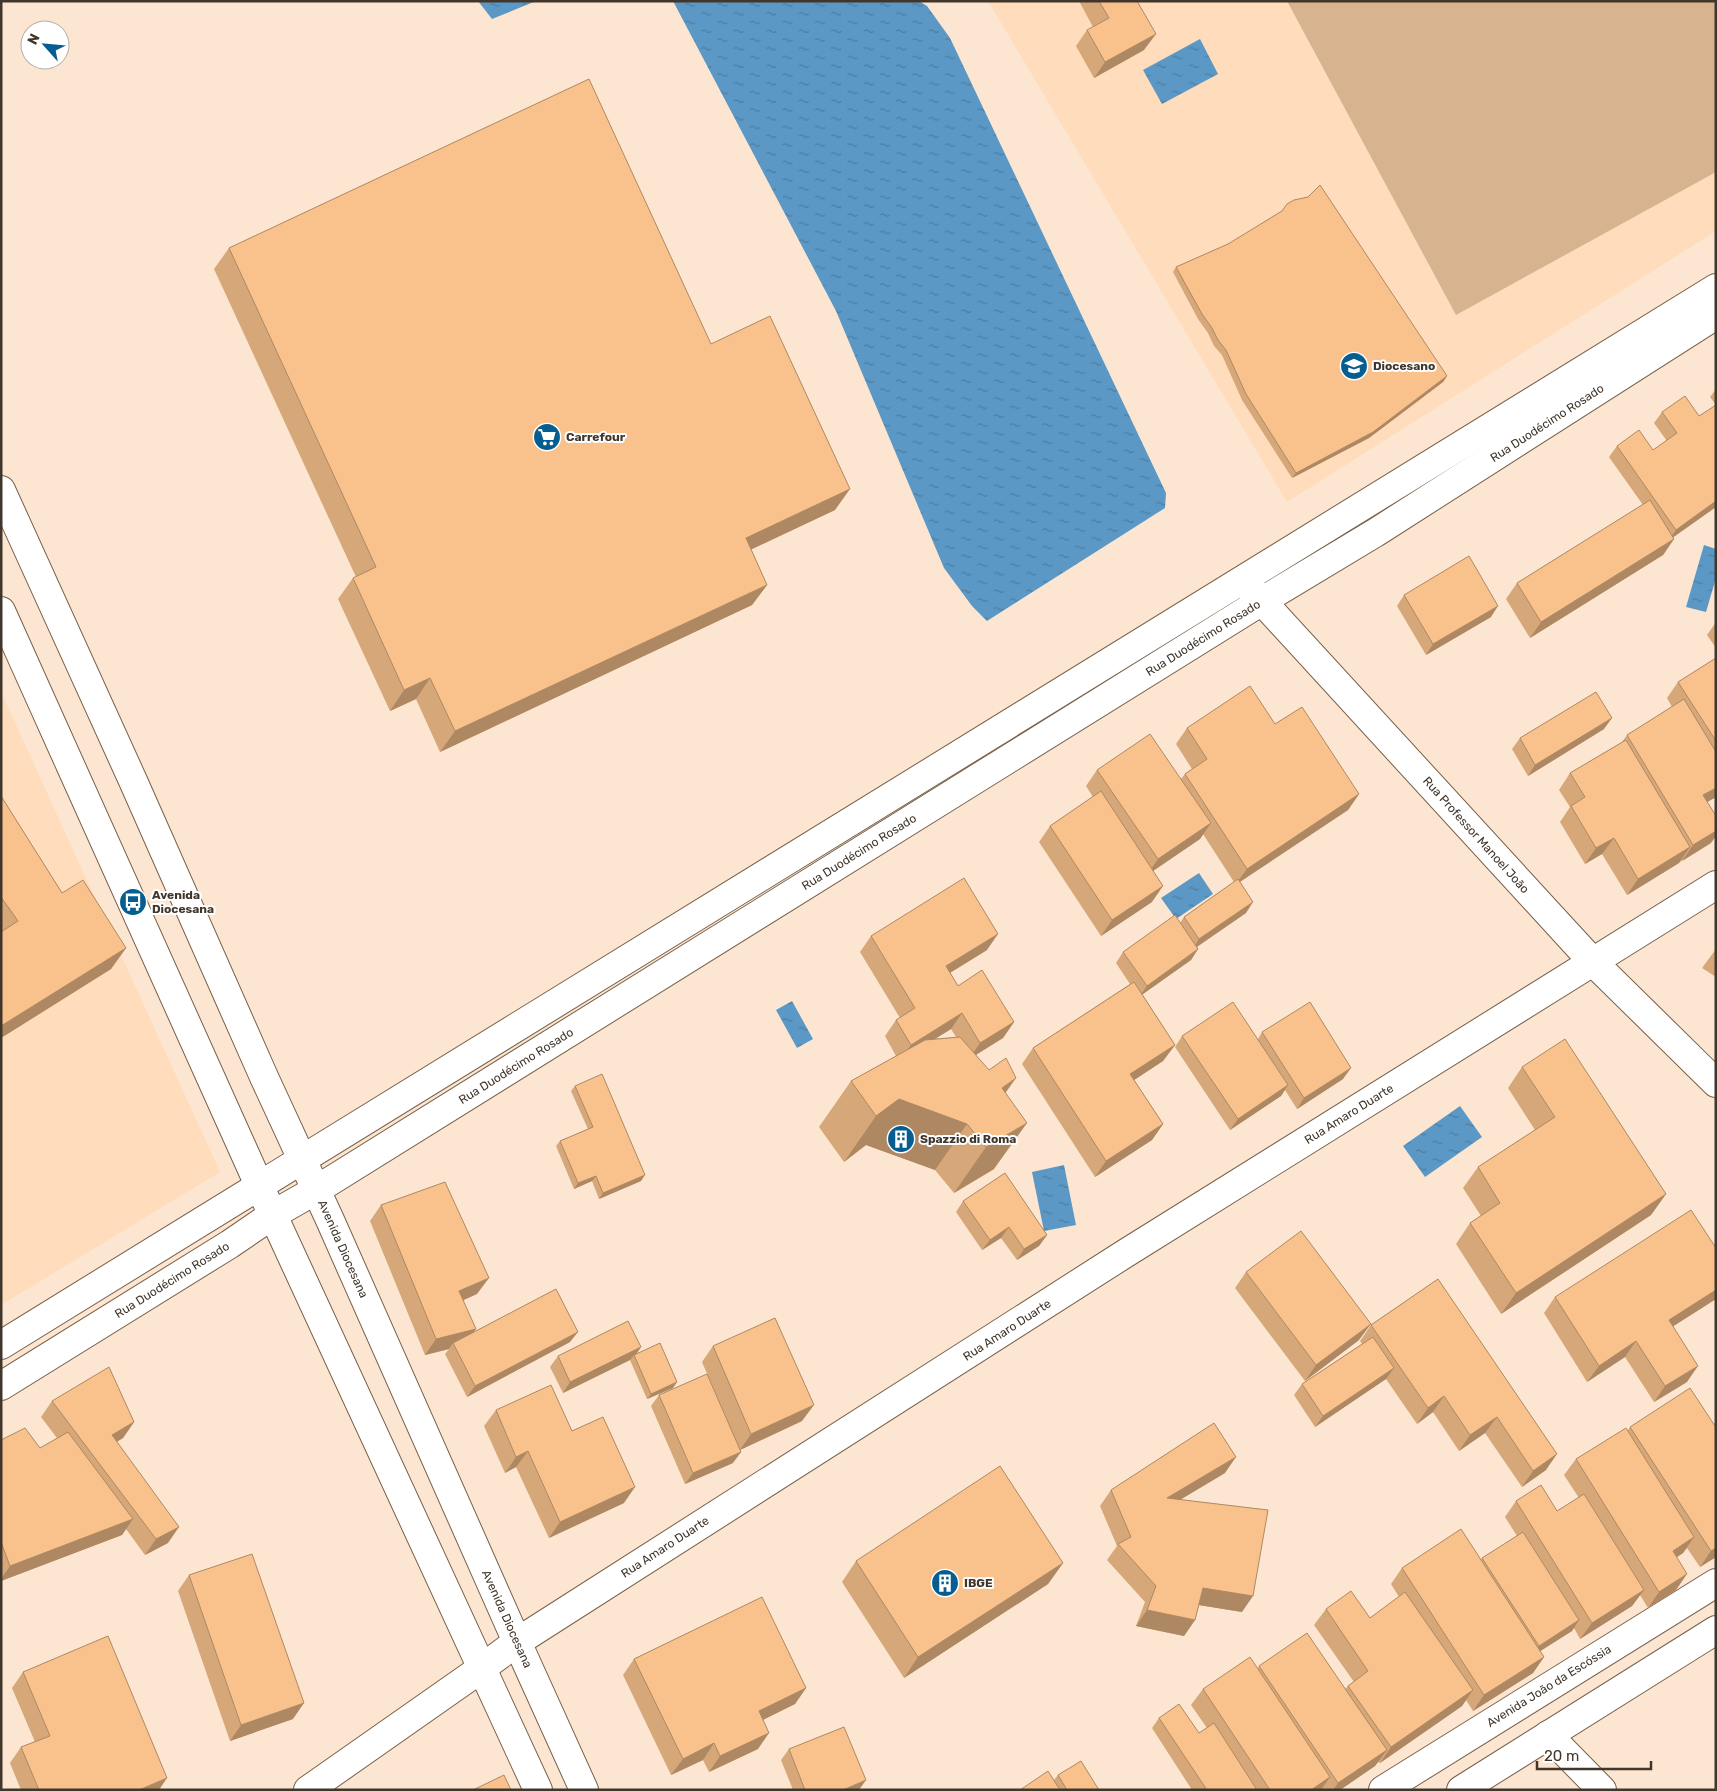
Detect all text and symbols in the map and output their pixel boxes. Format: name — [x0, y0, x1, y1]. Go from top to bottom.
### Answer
north arrow — [20, 20, 70, 70]
text: N — [24, 31, 44, 48]
school or university icon: Diocesano — [1339, 351, 1369, 381]
place label: Diocesano — [1373, 359, 1435, 373]
street label: Rua Duodécimo Rosado — [1488, 381, 1606, 465]
supermarket icon: Carrefour — [532, 422, 562, 452]
place label: Carrefour — [566, 430, 626, 444]
street label: Rua Duodécimo Rosado — [1143, 597, 1263, 679]
street label: Rua Professor Manoel João — [1420, 774, 1532, 896]
street label: Rua Duodécimo Rosado — [799, 811, 919, 893]
bus stop icon: Avenida Diocesana — [118, 887, 148, 917]
place label: Avenida Diocesana — [152, 888, 214, 916]
street label: Rua Duodécimo Rosado — [456, 1025, 576, 1107]
street label: Rua Amaro Duarte — [1302, 1081, 1396, 1147]
building icon: Spazzio di Roma — [886, 1124, 916, 1154]
place label: Spazzio di Roma — [920, 1132, 1016, 1146]
street label: Avenida Diocesana — [315, 1198, 371, 1300]
street label: Rua Duodécimo Rosado — [112, 1239, 232, 1321]
street label: Rua Amaro Duarte — [960, 1296, 1054, 1364]
street label: Rua Amaro Duarte — [618, 1513, 712, 1581]
street label: Avenida Diocesana — [479, 1568, 535, 1670]
building icon: IBGE — [930, 1568, 960, 1598]
place label: IBGE — [964, 1576, 993, 1590]
street label: Avenida João da Escóssia — [1484, 1642, 1614, 1730]
scale bar — [1537, 1738, 1651, 1770]
text: 20 m — [1544, 1747, 1579, 1765]

